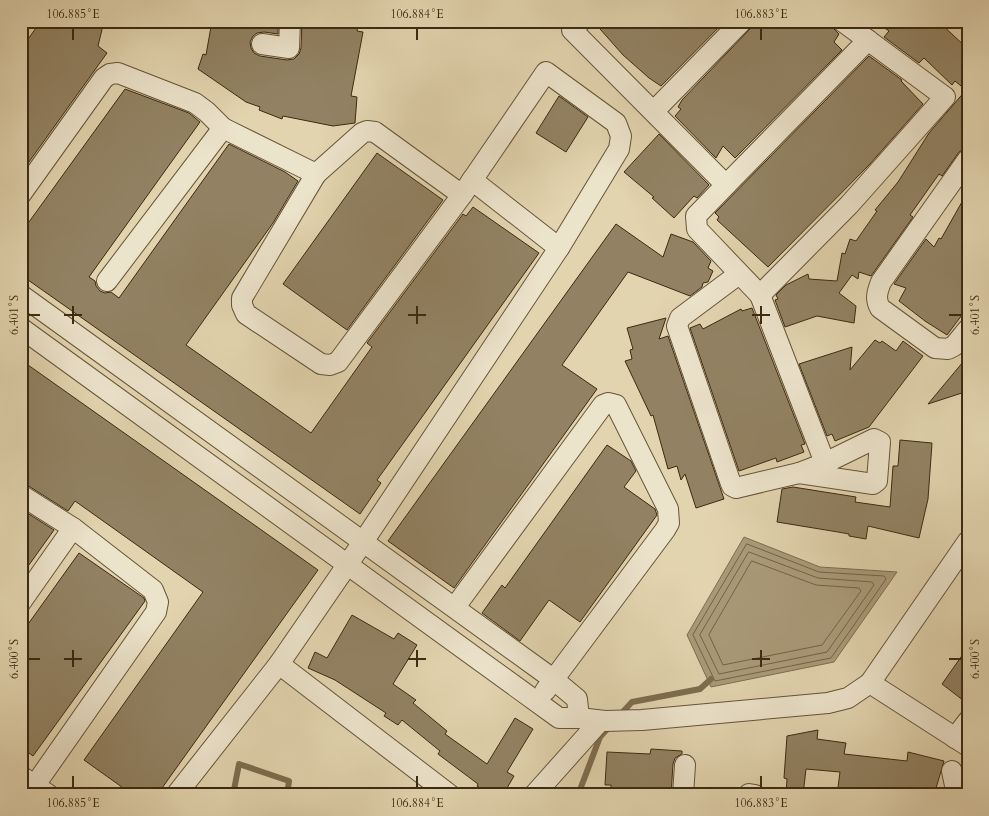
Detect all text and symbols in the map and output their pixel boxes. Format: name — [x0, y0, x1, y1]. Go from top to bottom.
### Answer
text: 106.885°E — [46, 6, 100, 22]
text: 106.884°E — [390, 6, 444, 22]
text: 106.883°E — [734, 6, 788, 22]
text: 6.401°S — [6, 295, 22, 335]
text: 6.401°S — [967, 295, 983, 335]
text: 6.400°S — [6, 639, 22, 679]
text: 6.400°S — [967, 639, 983, 679]
text: 106.885°E — [46, 795, 100, 811]
text: 106.884°E — [390, 795, 444, 811]
text: 106.883°E — [734, 795, 788, 811]

